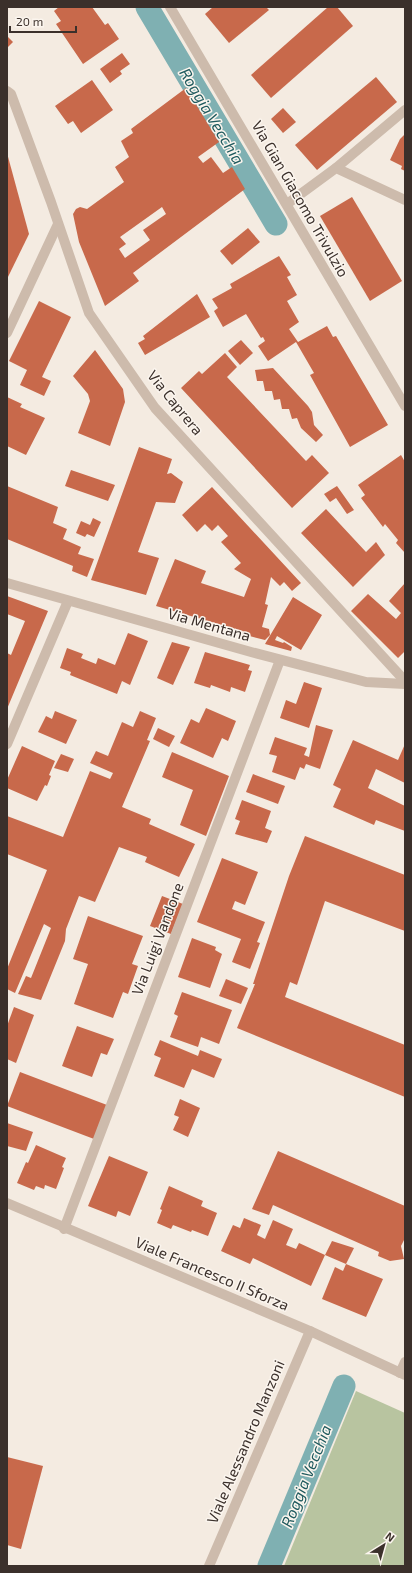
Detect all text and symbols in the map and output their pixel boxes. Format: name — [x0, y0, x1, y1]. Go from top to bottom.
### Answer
scale bar — [10, 8, 76, 34]
text: 20 m — [16, 14, 43, 28]
water label: Roggia Vecchia — [176, 64, 249, 167]
street label: Via Gian Giacomo Trivulzio — [249, 117, 353, 280]
street label: Via Caprera — [144, 366, 207, 438]
street label: Via Mentana — [166, 604, 253, 644]
street label: Via Luigi Vandone — [127, 880, 187, 997]
street label: Viale Francesco II Sforza — [133, 1233, 292, 1314]
street label: Viale Alessandro Manzoni — [202, 1357, 288, 1526]
water label: Roggia Vecchia — [276, 1422, 335, 1530]
north arrow — [364, 1525, 404, 1565]
text: N — [383, 1529, 397, 1544]

